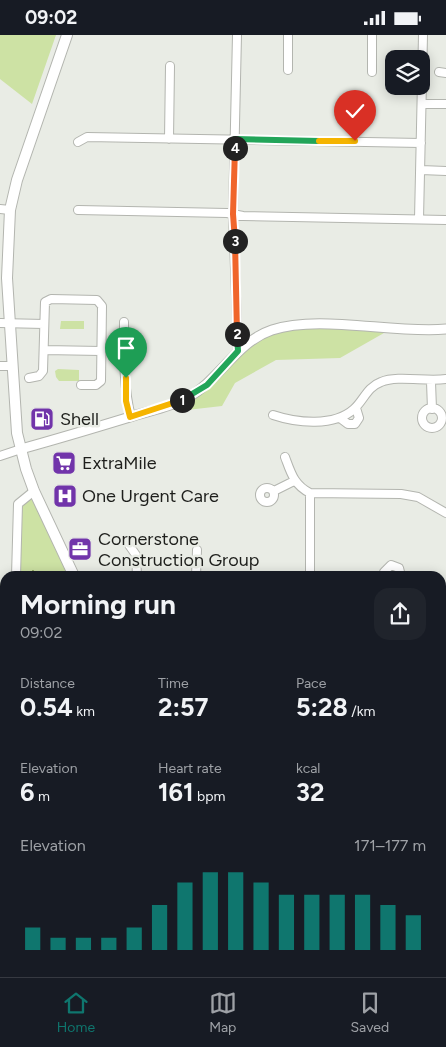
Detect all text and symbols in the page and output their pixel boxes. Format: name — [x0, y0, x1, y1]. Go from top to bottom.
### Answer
text: 09:02 — [25, 6, 77, 29]
map controls — [385, 50, 430, 95]
button: layers — [385, 50, 430, 95]
pin — [334, 90, 376, 141]
icon: check — [341, 97, 369, 125]
pin: 4 — [222, 135, 248, 161]
text: 4 — [231, 140, 240, 157]
pin: 3 — [222, 229, 248, 253]
text: 3 — [232, 233, 239, 250]
pin: 2 — [224, 321, 250, 347]
text: 2 — [233, 326, 242, 343]
pin — [105, 327, 147, 378]
icon: arrive — [112, 334, 140, 362]
pin: 1 — [170, 387, 194, 413]
text: 1 — [180, 392, 185, 409]
fuel station icon: Shell — [29, 406, 55, 432]
place label: Shell — [60, 408, 99, 430]
supermarket icon: ExtraMile — [51, 450, 77, 476]
place label: ExtraMile — [82, 452, 157, 474]
hospital icon: One Urgent Care — [52, 483, 78, 509]
place label: One Urgent Care — [82, 485, 219, 507]
place label: Cornerstone Construction Group — [98, 528, 259, 571]
office icon: Cornerstone Construction Group — [67, 536, 93, 562]
text: Morning run — [20, 587, 176, 621]
button: share — [374, 588, 426, 640]
text: 09:02 — [20, 623, 63, 642]
text: Distance — [20, 675, 75, 692]
text: Time — [158, 675, 189, 692]
text: Pace — [296, 675, 326, 692]
text: 0.54 — [20, 692, 73, 722]
text: 2:57 — [158, 692, 208, 722]
text: 5:28 — [296, 692, 348, 722]
text: km — [73, 703, 95, 720]
text: /km — [348, 703, 375, 720]
text: Elevation — [20, 760, 78, 777]
text: Heart rate — [158, 760, 222, 777]
text: kcal — [296, 760, 320, 777]
text: 6 — [20, 777, 35, 807]
text: 161 — [158, 777, 194, 807]
text: 32 — [296, 777, 324, 807]
text: m — [35, 788, 50, 805]
text: bpm — [194, 788, 225, 805]
text: Elevation — [20, 836, 86, 855]
text: 171–177 m — [354, 836, 426, 855]
tab: Home — [57, 989, 95, 1036]
tab: Map — [209, 989, 237, 1036]
tab: Saved — [351, 989, 389, 1036]

